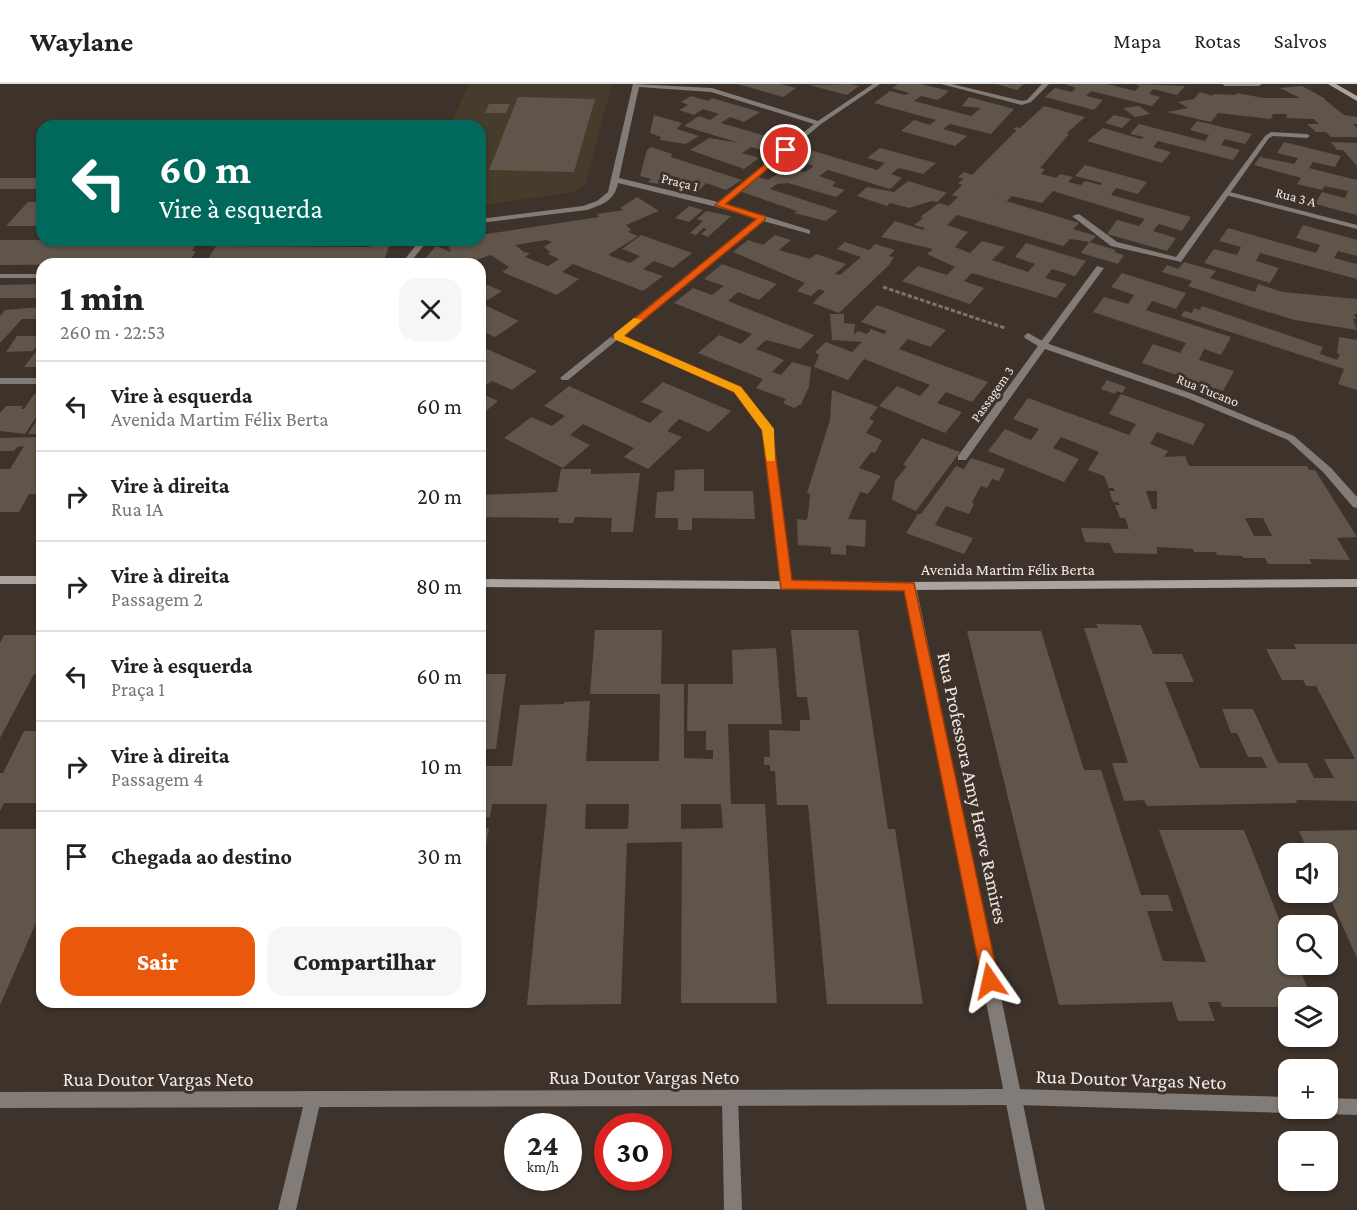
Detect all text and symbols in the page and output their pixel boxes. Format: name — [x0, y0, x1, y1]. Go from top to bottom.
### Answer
text: Waylane — [30, 26, 133, 57]
text: Mapa — [1113, 29, 1161, 53]
text: Rotas — [1194, 29, 1241, 53]
text: Salvos — [1274, 29, 1327, 53]
pin — [760, 124, 811, 175]
icon: arrive — [769, 133, 802, 166]
icon: left — [60, 144, 138, 222]
text: 60 m — [159, 145, 251, 192]
street label: Praça 1 — [660, 170, 701, 194]
street label: Rua 3 A — [1274, 184, 1318, 210]
text: Vire à esquerda — [159, 194, 323, 224]
text: 1 min — [60, 278, 144, 318]
button: close — [399, 278, 462, 341]
text: 260 m · 22:53 — [60, 321, 165, 343]
street label: Passagem 3 — [967, 363, 1017, 425]
street label: Rua Tucano — [1174, 370, 1242, 410]
text: Vire à esquerda — [111, 383, 252, 408]
icon: left — [60, 390, 93, 423]
text: 60 m — [417, 394, 462, 419]
text: Avenida Martim Félix Berta — [111, 408, 328, 430]
text: Vire à direita — [111, 473, 230, 498]
icon: right — [60, 480, 93, 513]
text: 20 m — [417, 484, 462, 509]
text: Rua 1A — [111, 498, 163, 520]
street label: Avenida Martim Félix Berta — [921, 561, 1096, 578]
text: Vire à direita — [111, 563, 230, 588]
icon: right — [60, 570, 93, 603]
text: 80 m — [416, 574, 462, 599]
text: Passagem 2 — [111, 588, 203, 610]
street label: Rua Professora Amy Herve Ramires — [932, 650, 1013, 926]
text: Vire à esquerda — [111, 653, 252, 678]
icon: left — [60, 660, 93, 693]
text: 60 m — [417, 664, 462, 689]
text: Praça 1 — [111, 678, 165, 700]
text: Vire à direita — [111, 743, 230, 768]
icon: right — [60, 750, 93, 783]
text: 10 m — [420, 754, 462, 779]
text: Passagem 4 — [111, 768, 203, 790]
icon: arrive — [60, 840, 93, 873]
map controls — [1278, 843, 1338, 1191]
button: sound — [1278, 843, 1338, 903]
text: Chegada ao destino — [111, 844, 292, 869]
text: 30 m — [417, 844, 462, 869]
button: search — [1278, 915, 1338, 975]
button: Sair — [60, 927, 255, 996]
button: Compartilhar — [267, 927, 462, 996]
position arrow — [958, 949, 1022, 1013]
button: layers — [1278, 987, 1338, 1047]
button: + — [1278, 1059, 1338, 1119]
street label: Rua Doutor Vargas Neto — [1035, 1065, 1227, 1094]
street label: Rua Doutor Vargas Neto — [549, 1066, 739, 1089]
street label: Rua Doutor Vargas Neto — [63, 1068, 253, 1091]
speed limit sign: 30 — [594, 1113, 672, 1191]
text: 24 — [527, 1128, 559, 1161]
button: − — [1278, 1131, 1338, 1191]
text: km/h — [527, 1159, 559, 1175]

